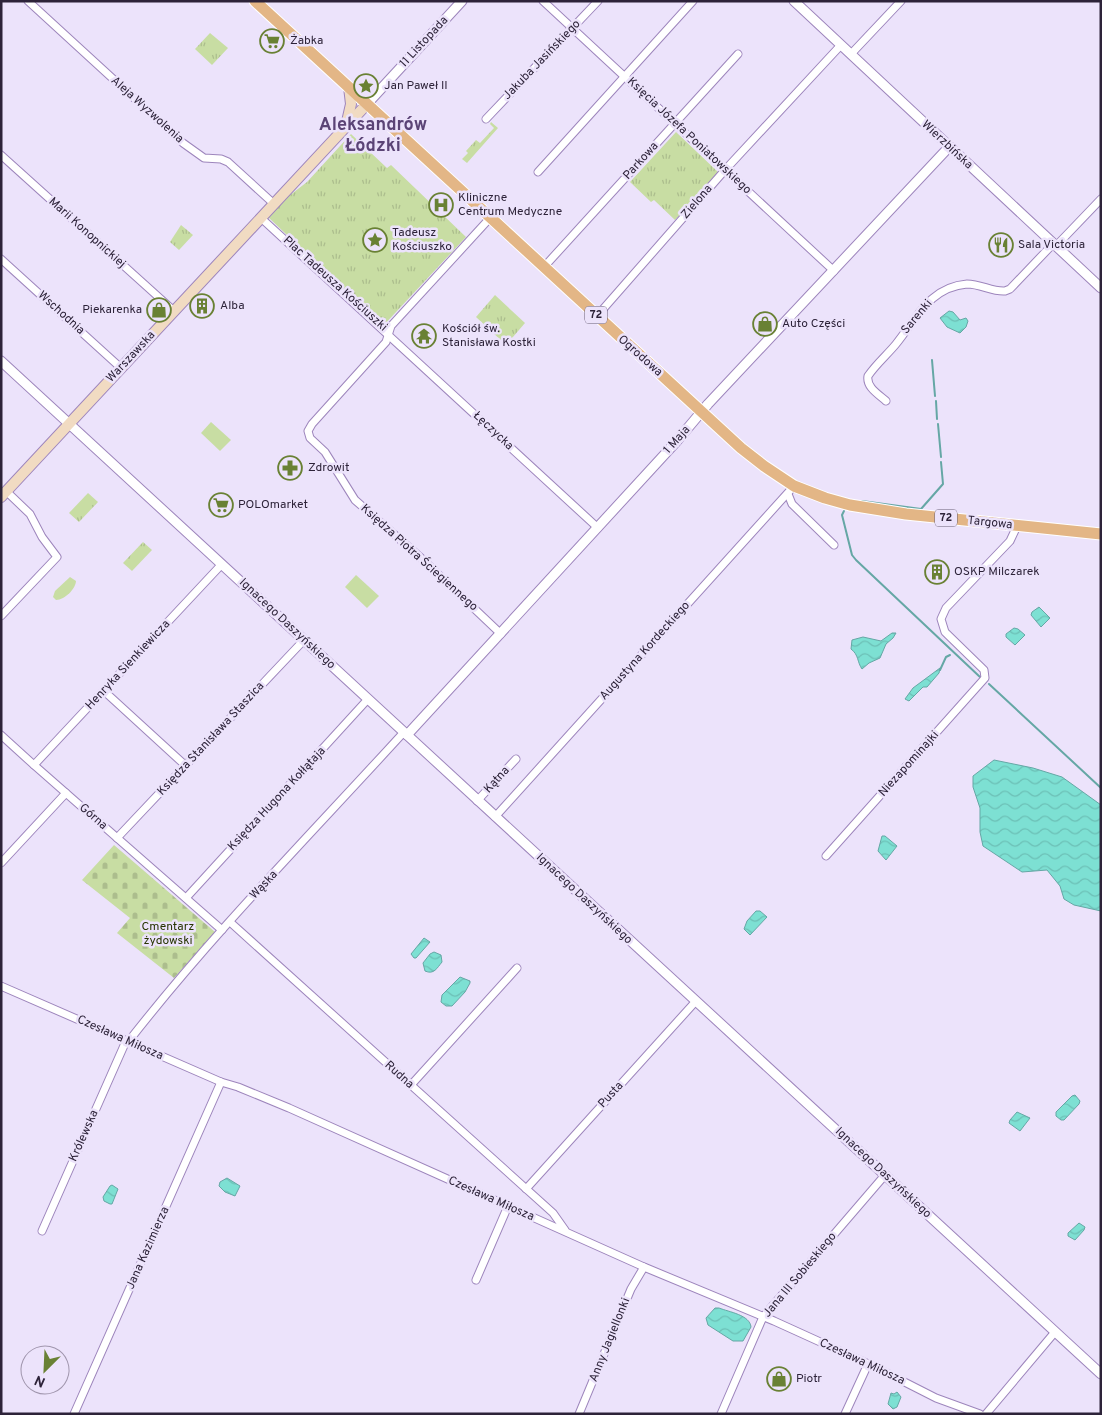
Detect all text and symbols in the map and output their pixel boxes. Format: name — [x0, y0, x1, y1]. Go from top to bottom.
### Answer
street label: 11 Listopada — [396, 13, 452, 71]
street label: Jakuba Jasińskiego — [500, 16, 585, 103]
supermarket icon: Żabka — [259, 28, 285, 54]
place label: Żabka — [290, 33, 323, 49]
street label: Aleja Wyzwolenia — [107, 73, 187, 147]
place icon: Jan Paweł II — [353, 73, 379, 99]
street label: Księcia Józefa Poniatowskiego — [623, 74, 755, 198]
place label: Jan Paweł II — [384, 78, 448, 94]
district label: Aleksandrów Łódzki — [319, 114, 427, 158]
street label: Wierzbińska — [918, 117, 976, 173]
street label: Parkowa — [620, 139, 662, 183]
street label: Zielona — [678, 182, 716, 222]
place label: Kliniczne Centrum Medyczne — [458, 190, 562, 220]
hospital icon: Kliniczne Centrum Medyczne — [428, 192, 454, 218]
street label: Marii Konopnickiej — [45, 194, 129, 272]
place label: Tadeusz Kościuszko — [392, 225, 452, 255]
place icon: Tadeusz Kościuszko — [362, 227, 388, 253]
restaurant icon: Sala Victoria — [988, 232, 1014, 258]
street label: Plac Tadeusza Kościuszki — [279, 233, 391, 335]
place label: Sala Victoria — [1018, 237, 1085, 253]
street label: Wschodnia — [34, 288, 88, 338]
building icon: Alba — [189, 293, 215, 319]
street label: Sarenki — [898, 296, 936, 338]
shop icon: Piekarenka — [146, 297, 172, 323]
place label: Alba — [220, 298, 245, 314]
place label: Piekarenka — [82, 302, 142, 318]
road number: 72 — [585, 306, 607, 324]
shop icon: Auto Części — [752, 311, 778, 337]
place label: Auto Części — [782, 316, 845, 332]
place label: Kościół św. Stanisława Kostki — [442, 321, 536, 351]
temple icon: Kościół św. Stanisława Kostki — [411, 323, 437, 349]
street label: Warszawska — [103, 328, 159, 386]
street label: Ogrodowa — [614, 332, 666, 380]
street label: Łęczycka — [469, 408, 517, 454]
street label: 1 Maja — [660, 423, 694, 457]
pharmacy icon: Zdrowit — [277, 455, 303, 481]
place label: Zdrowit — [308, 460, 349, 476]
supermarket icon: POLOmarket — [208, 492, 234, 518]
place label: POLOmarket — [238, 497, 308, 513]
street label: Księdza Piotra Ściegiennego — [357, 501, 481, 615]
road number: 72 — [935, 509, 957, 526]
street label: Targowa — [967, 513, 1013, 533]
building icon: OSKP Milczarek — [924, 559, 950, 585]
place label: OSKP Milczarek — [954, 564, 1040, 580]
street label: Ignacego Daszyńskiego — [235, 575, 339, 673]
street label: Augustyna Kordeckiego — [596, 598, 694, 704]
street label: Henryka Sienkiewicza — [82, 617, 174, 713]
street label: Księdza Stanisława Staszica — [154, 679, 268, 799]
street label: Niezapominajki — [875, 728, 943, 800]
street label: Księdza Hugona Kołłątaja — [225, 744, 329, 854]
street label: Kątna — [481, 763, 513, 797]
street label: Górna — [75, 800, 111, 834]
street label: Ignacego Daszyńskiego — [532, 850, 636, 948]
street label: Wąska — [247, 867, 281, 903]
park label: Cmentarz żydowski — [142, 919, 194, 949]
street label: Czesława Miłosza — [74, 1012, 166, 1064]
street label: Rudna — [381, 1058, 417, 1092]
street label: Pusta — [595, 1078, 627, 1112]
street label: Królewska — [66, 1108, 102, 1164]
street label: Ignacego Daszyńskiego — [831, 1124, 935, 1222]
street label: Czesława Miłosza — [445, 1173, 537, 1225]
street label: Jana Kazimierza — [123, 1204, 173, 1292]
street label: Jana III Sobieskiego — [760, 1229, 841, 1321]
street label: Anny Jagiellonki — [586, 1296, 634, 1384]
street label: Czesława Miłosza — [817, 1335, 907, 1389]
north arrow — [20, 1345, 70, 1395]
shop icon: Piotr — [766, 1366, 792, 1392]
text: N — [32, 1371, 48, 1390]
place label: Piotr — [796, 1371, 822, 1387]

